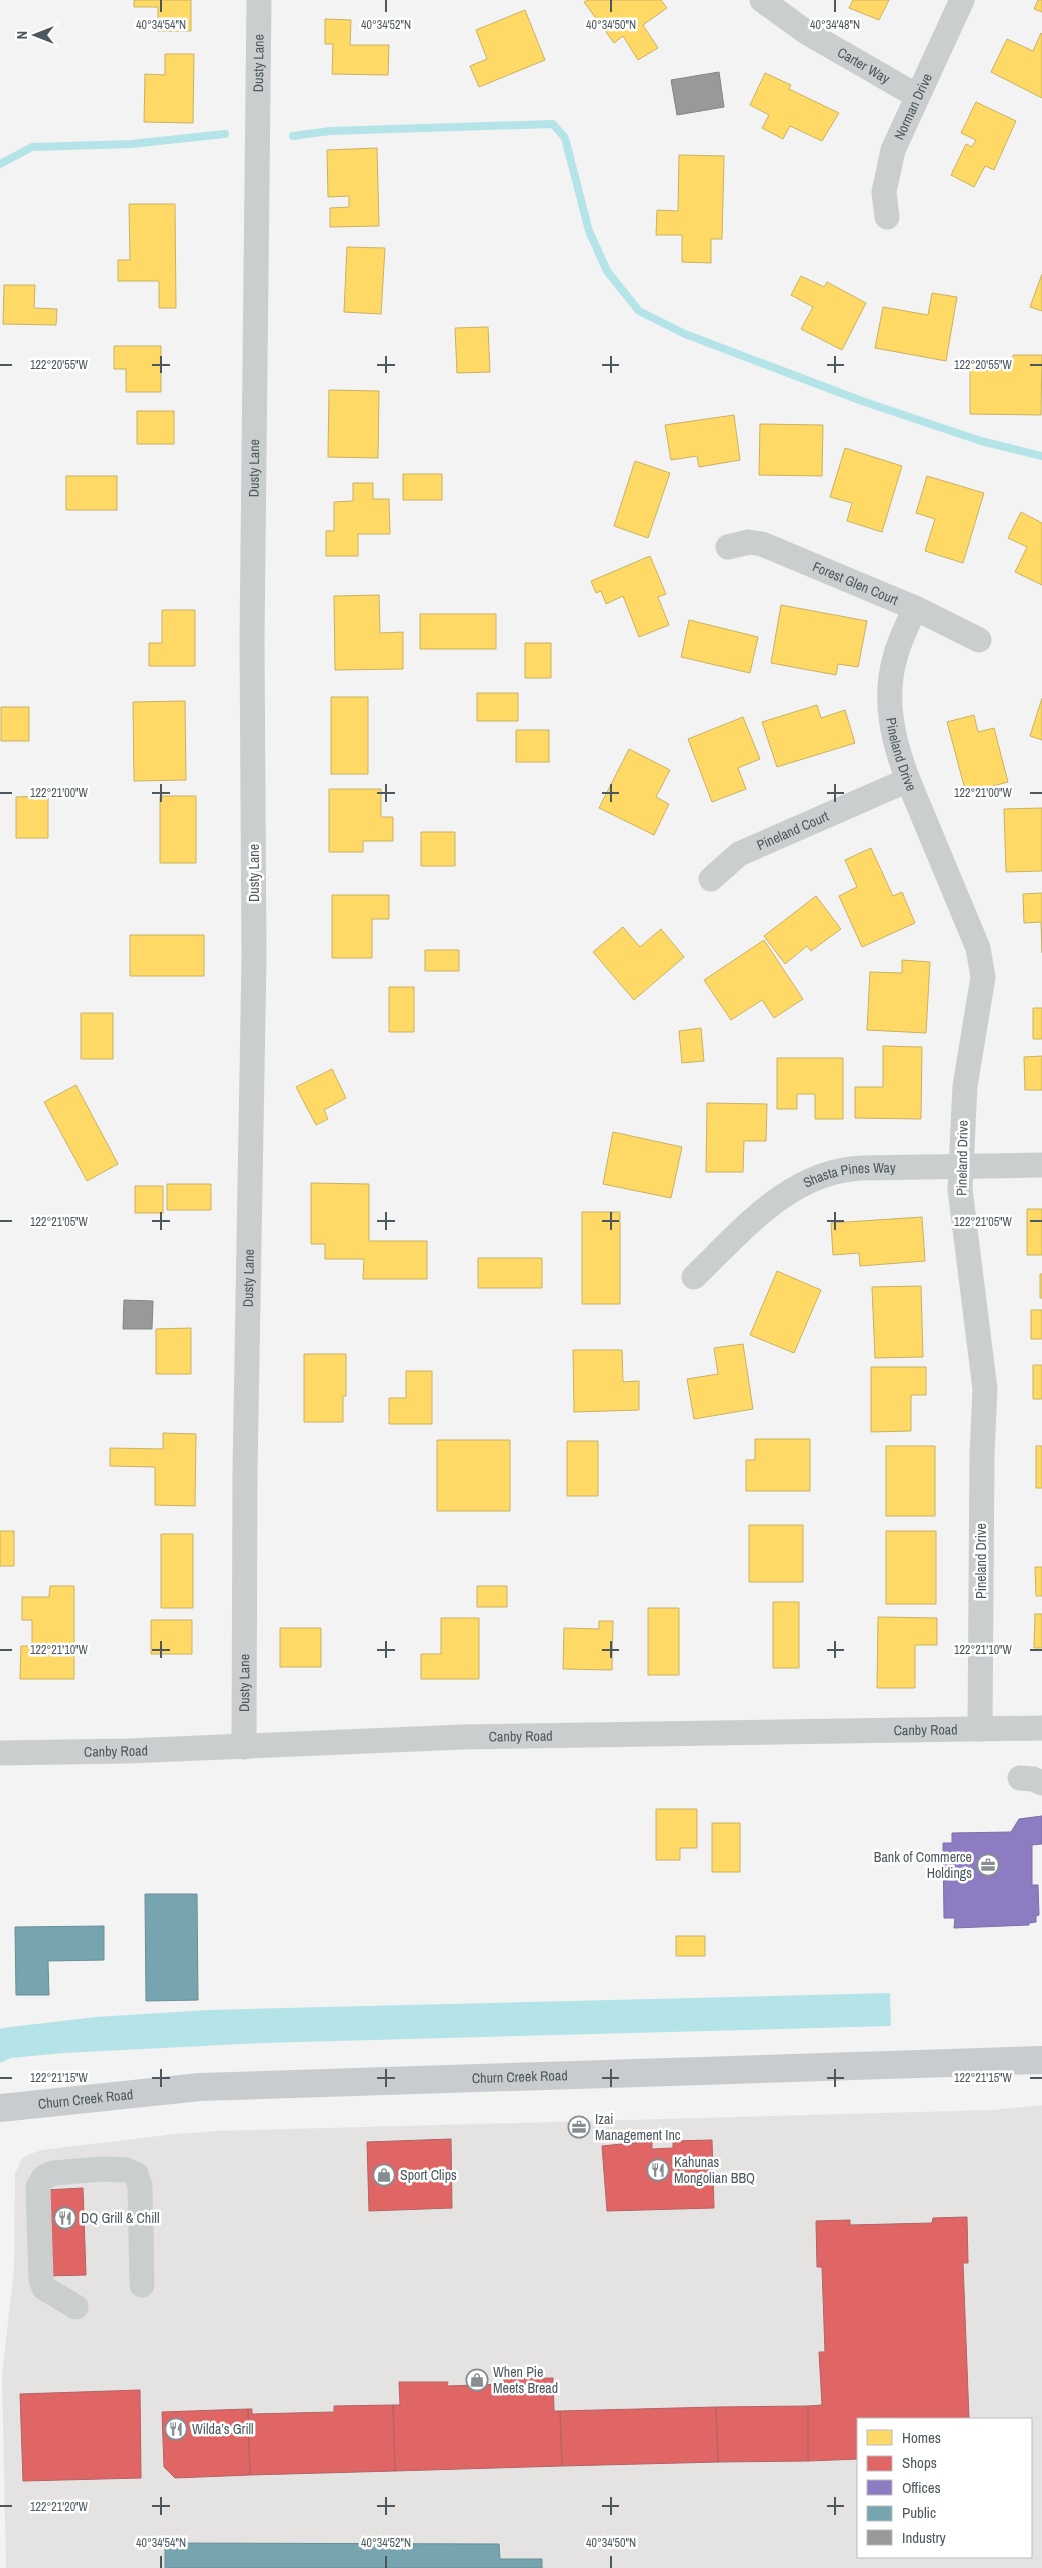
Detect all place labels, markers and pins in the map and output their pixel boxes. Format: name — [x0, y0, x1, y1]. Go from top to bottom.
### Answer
place label: Bank of Commerce Holdings — [874, 1848, 972, 1882]
office icon: Bank of Commerce Holdings — [976, 1853, 1000, 1877]
place label: Izai Management Inc — [595, 2110, 681, 2144]
office icon: Izai Management Inc — [567, 2115, 591, 2139]
place label: Kahunas Mongolian BBQ — [674, 2153, 755, 2187]
restaurant icon: Kahunas Mongolian BBQ — [646, 2158, 670, 2182]
shop icon: Sport Clips — [372, 2163, 396, 2187]
place label: Sport Clips — [400, 2166, 457, 2184]
restaurant icon: DQ Grill & Chill — [53, 2206, 77, 2230]
place label: DQ Grill & Chill — [81, 2209, 159, 2227]
place label: When Pie Meets Bread — [493, 2363, 558, 2397]
shop icon: When Pie Meets Bread — [465, 2368, 489, 2392]
restaurant icon: Wilda’s Grill — [164, 2417, 188, 2441]
place label: Wilda’s Grill — [192, 2420, 254, 2438]

